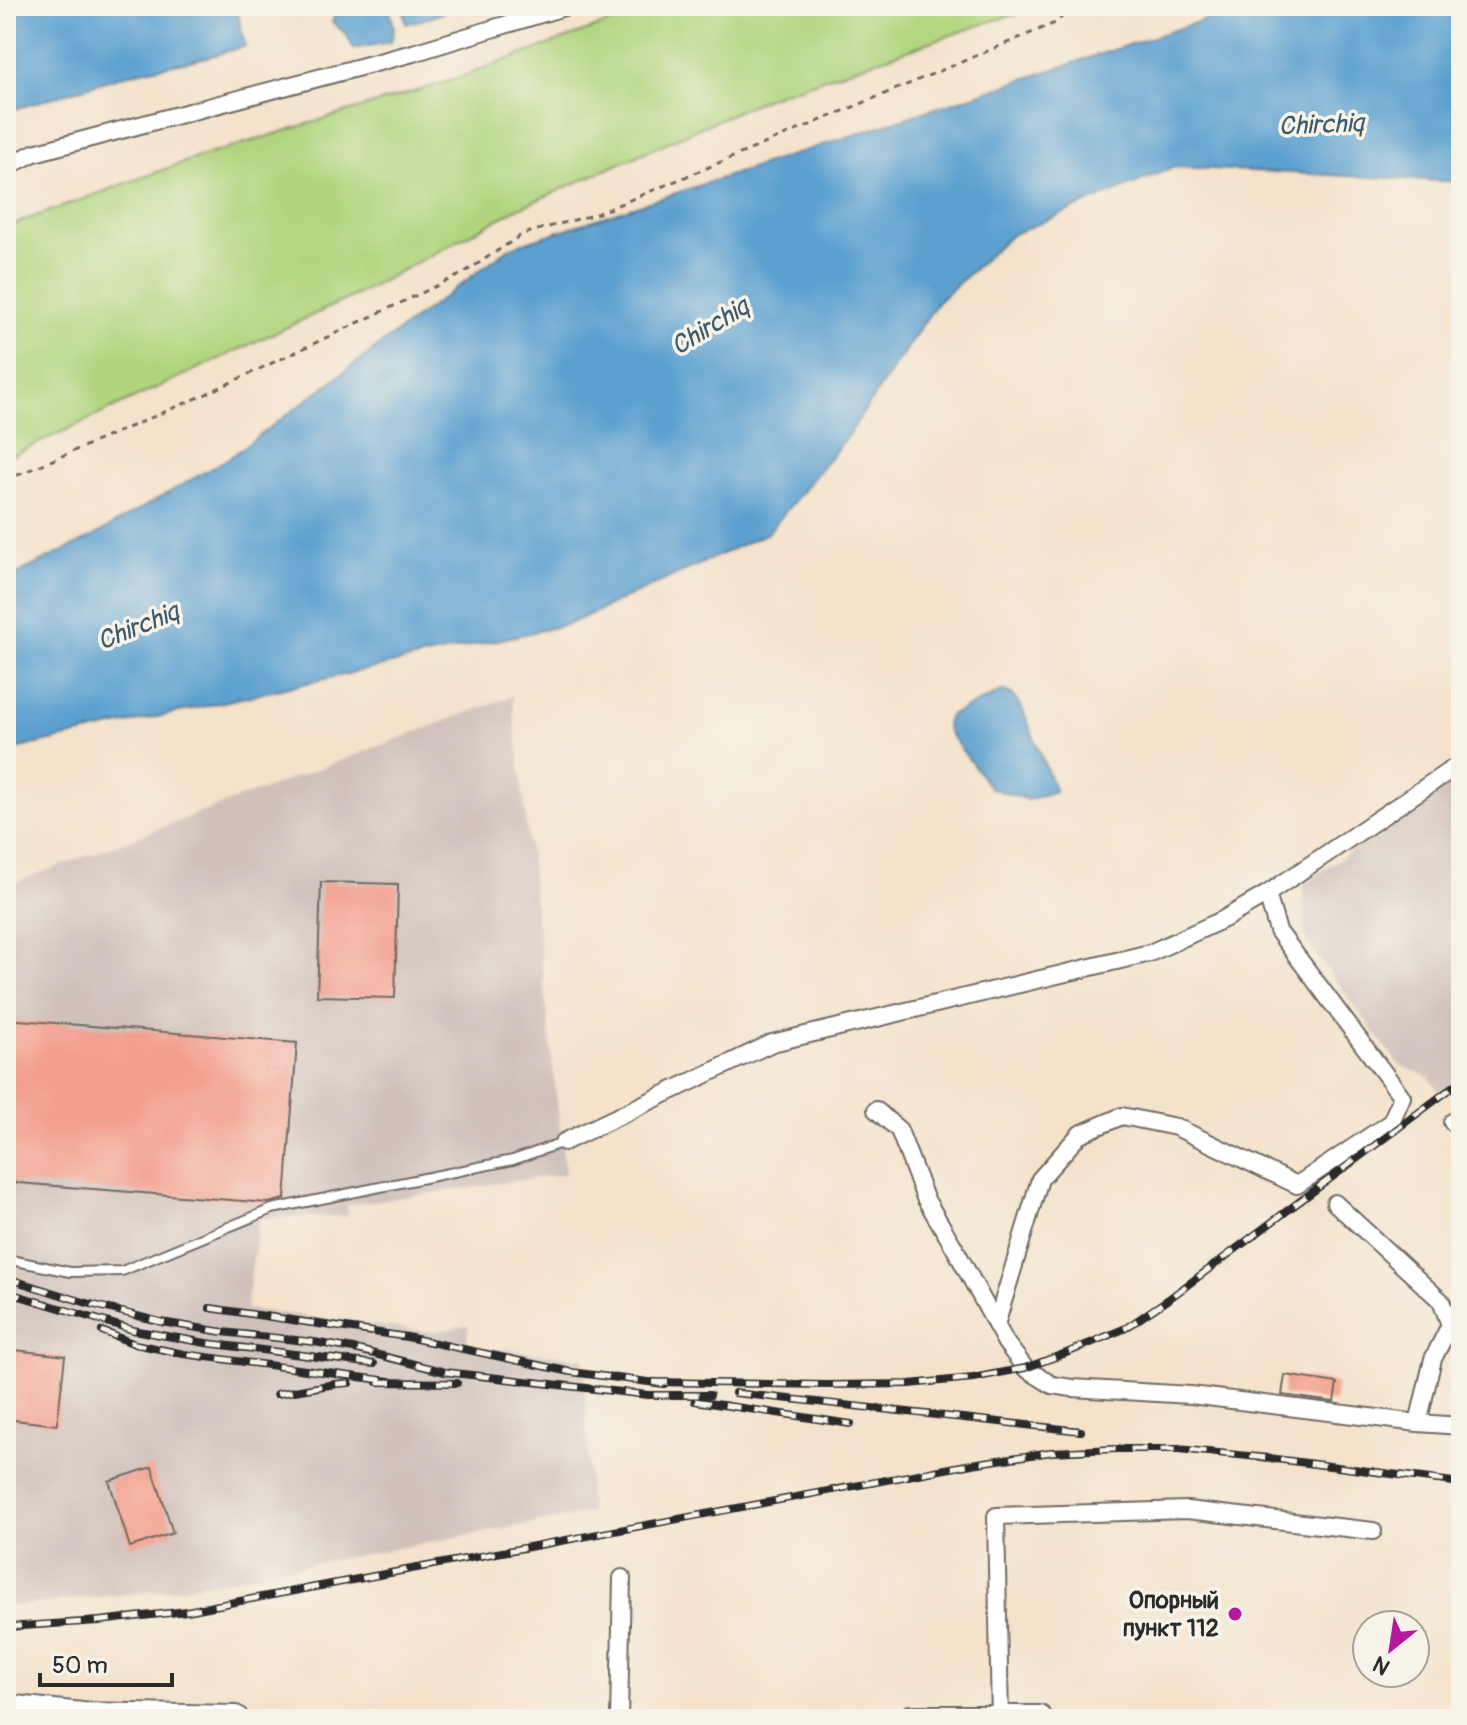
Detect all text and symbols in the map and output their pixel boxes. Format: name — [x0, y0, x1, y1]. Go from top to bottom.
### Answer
water label: Chirchiq — [1278, 107, 1367, 142]
water label: Chirchiq — [665, 290, 757, 363]
water label: Chirchiq — [93, 595, 186, 658]
place label: Опорный пункт 112 — [1123, 1586, 1219, 1643]
marker: Опорный пункт 112 — [1226, 1605, 1244, 1623]
north arrow — [1351, 1609, 1431, 1689]
scale bar — [40, 1637, 172, 1687]
text: N — [1368, 1650, 1395, 1681]
text: 50 m — [52, 1651, 108, 1680]

